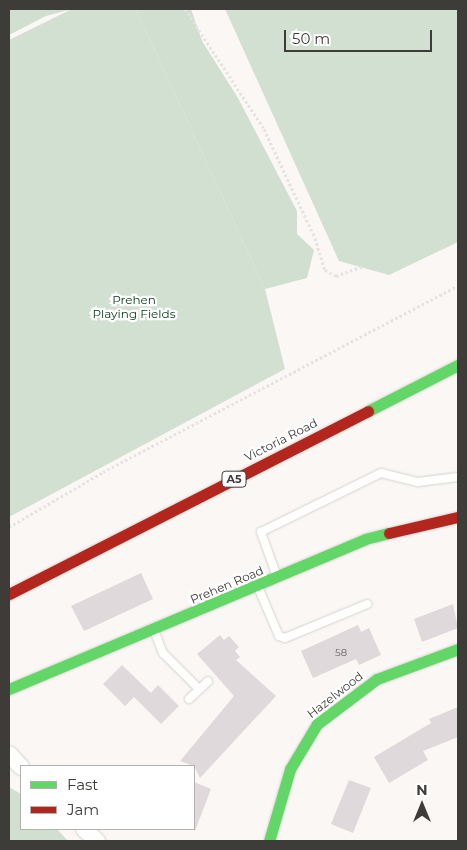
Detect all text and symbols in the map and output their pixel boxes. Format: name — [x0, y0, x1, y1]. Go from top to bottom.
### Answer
scale bar — [287, 20, 434, 52]
text: 50 m — [292, 29, 330, 48]
park label: Prehen Playing Fields — [92, 293, 176, 321]
street label: Victoria Road — [242, 415, 320, 465]
road number: A5 — [222, 470, 246, 488]
street label: Prehen Road — [188, 563, 266, 607]
house number: 58 — [335, 647, 347, 659]
street label: Hazelwood — [304, 669, 366, 721]
legend — [20, 765, 195, 830]
text: Fast — [67, 775, 98, 794]
north arrow — [397, 780, 447, 830]
text: N — [416, 781, 428, 799]
text: Jam — [67, 800, 99, 819]

